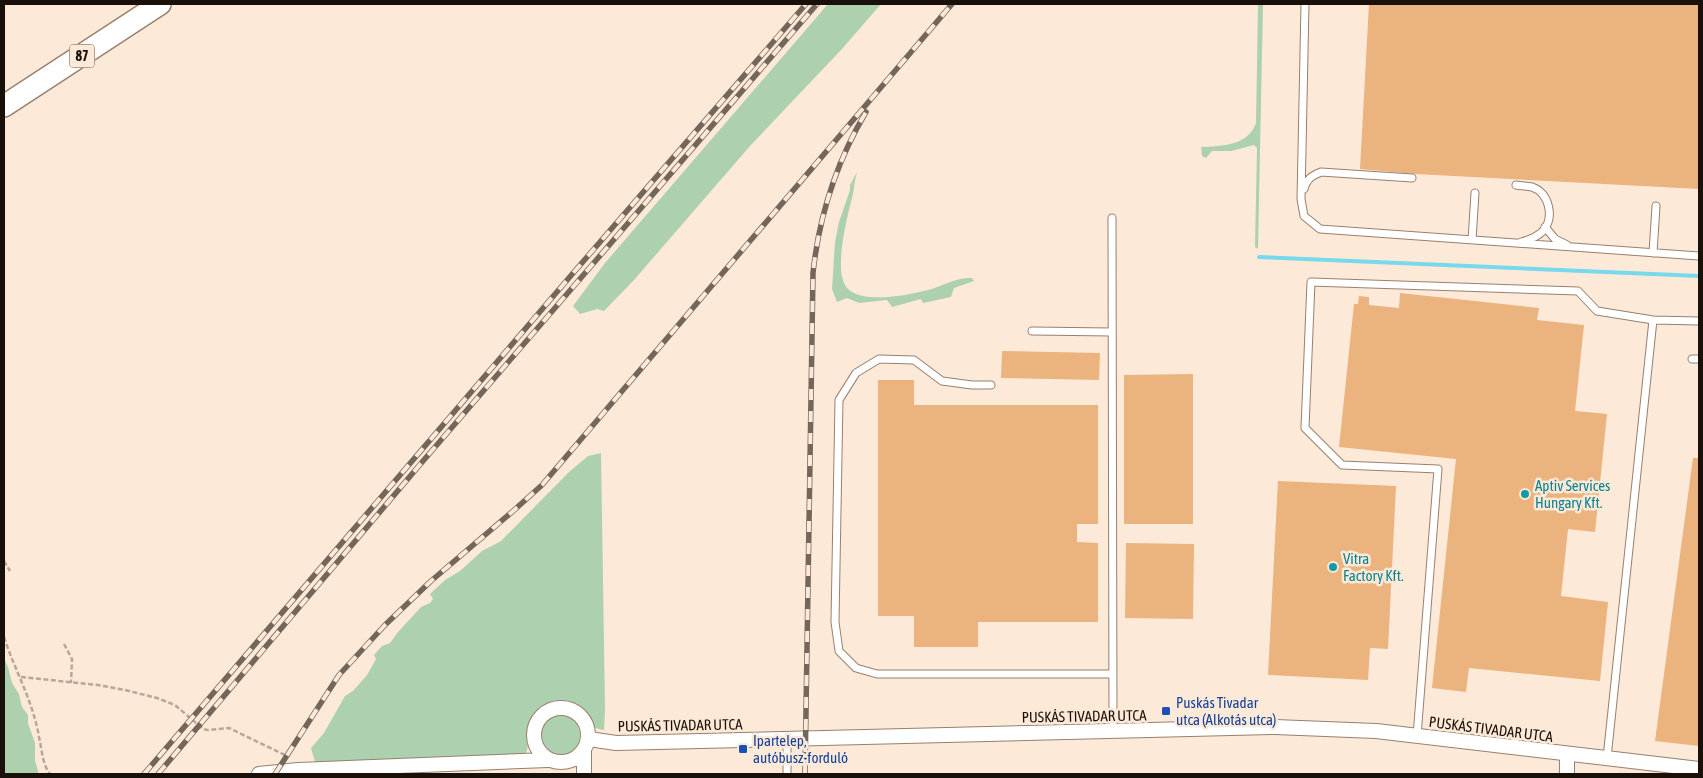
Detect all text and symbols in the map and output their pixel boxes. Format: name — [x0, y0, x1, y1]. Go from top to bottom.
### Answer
road number: 87 — [70, 44, 94, 68]
place label: Aptiv Services Hungary Kft. — [1535, 477, 1610, 511]
marker: Aptiv Services Hungary Kft. — [1519, 488, 1531, 500]
place label: Vitra Factory Kft. — [1343, 550, 1404, 584]
marker: Vitra Factory Kft. — [1327, 561, 1339, 573]
place label: Puskás Tivadar utca (Alkotás utca) — [1176, 694, 1276, 728]
marker: Puskás Tivadar utca (Alkotás utca) — [1160, 705, 1172, 717]
street label: PUSKÁS TIVADAR UTCA — [1021, 706, 1147, 726]
street label: PUSKÁS TIVADAR UTCA — [1428, 713, 1555, 745]
street label: PUSKÁS TIVADAR UTCA — [617, 715, 743, 735]
place label: Ipartelep, autóbusz-forduló — [753, 732, 848, 766]
marker: Ipartelep, autóbusz-forduló — [737, 743, 749, 755]

